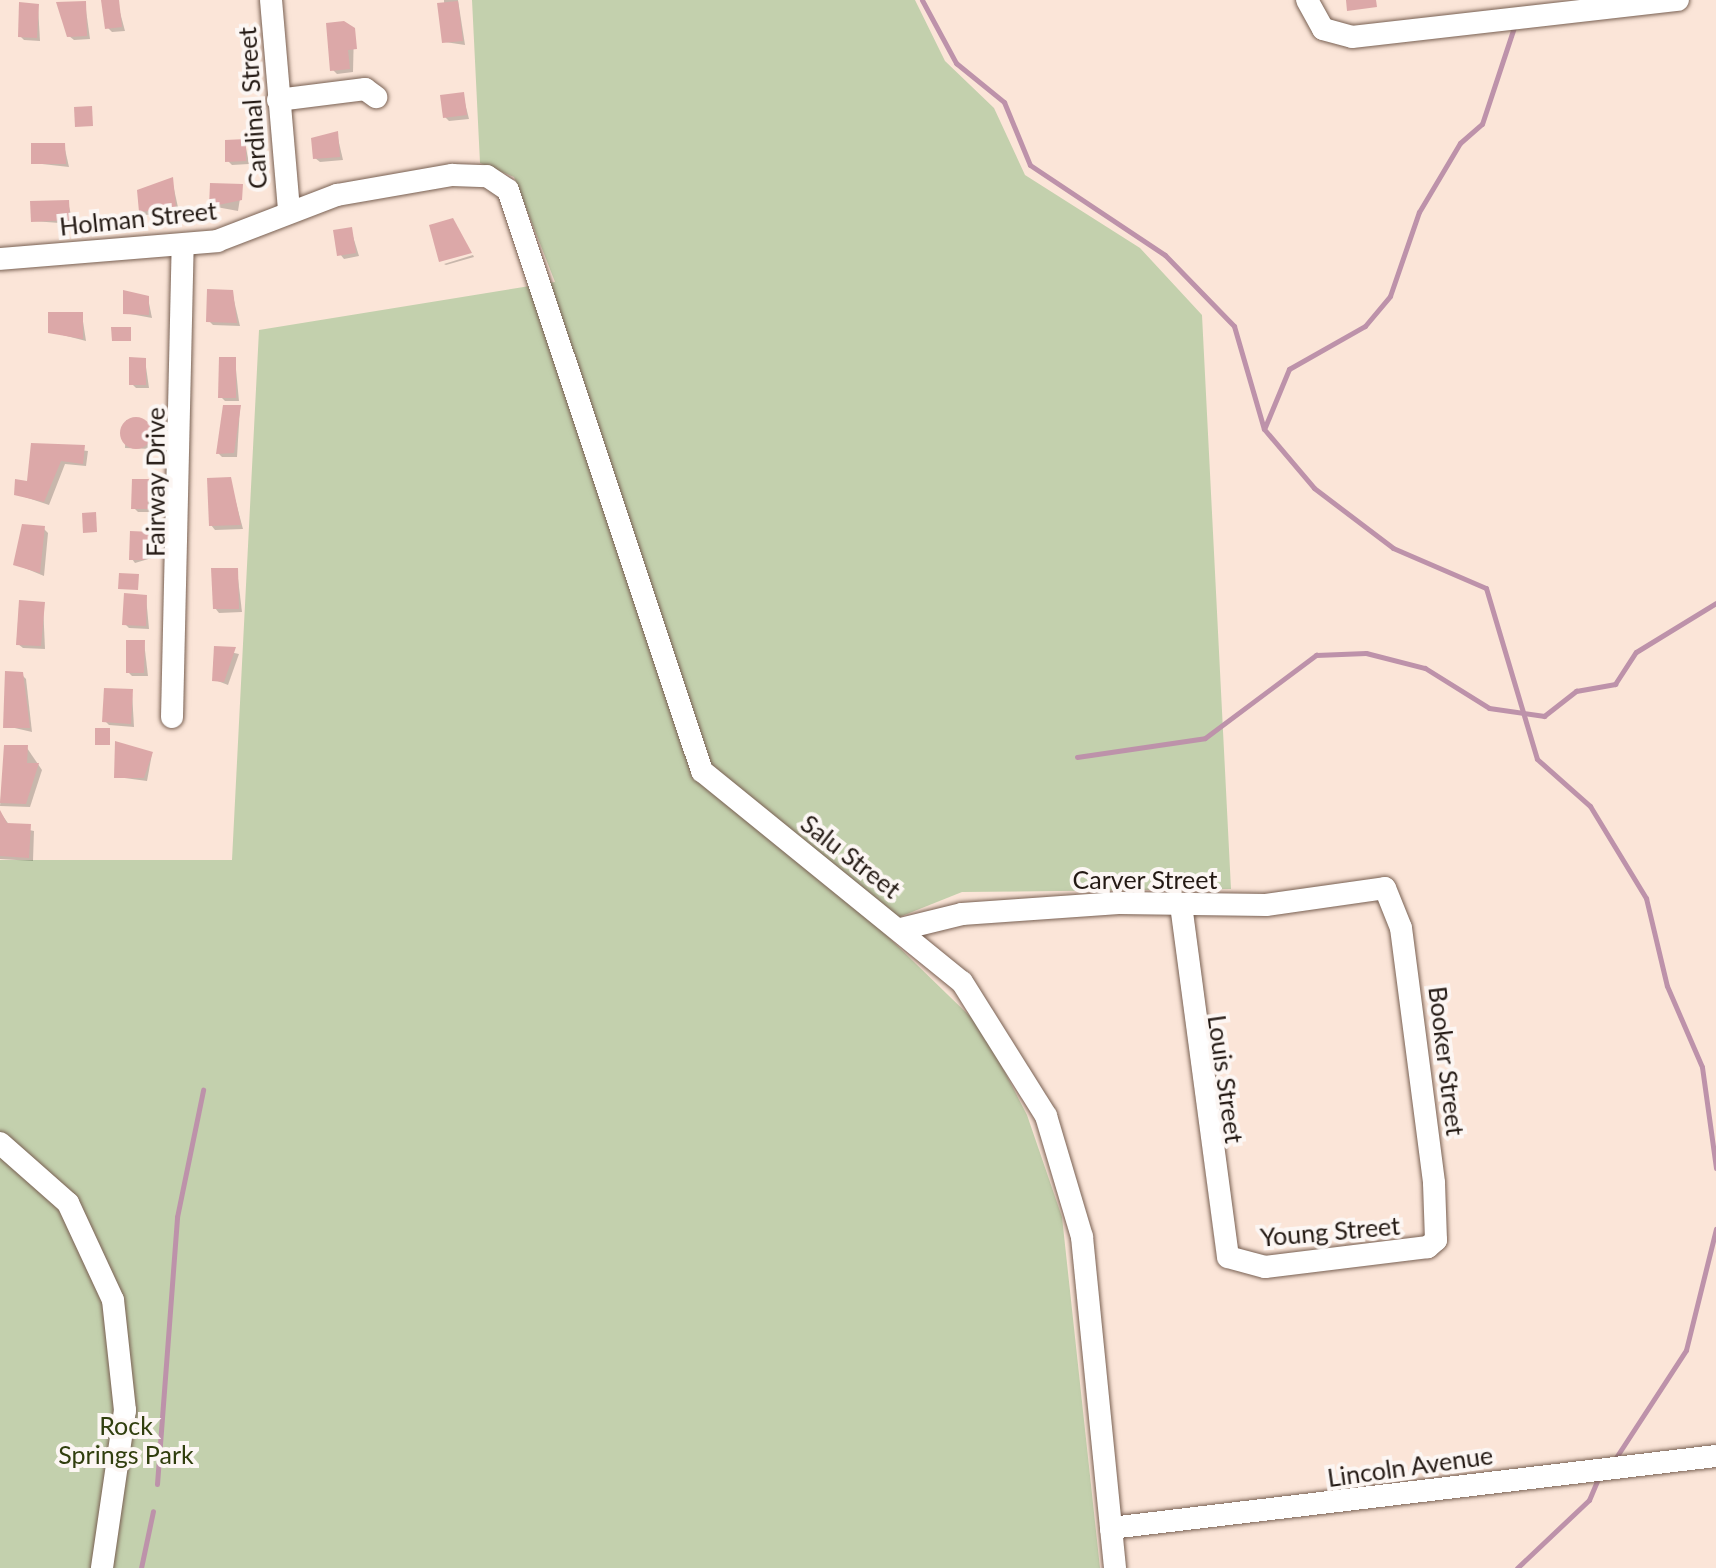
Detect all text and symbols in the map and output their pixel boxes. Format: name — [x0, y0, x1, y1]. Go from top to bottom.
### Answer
street label: Cardinal Street — [231, 26, 273, 190]
street label: Holman Street — [58, 195, 218, 241]
street label: Fairway Drive — [140, 407, 170, 557]
street label: Salu Street — [795, 808, 907, 904]
street label: Carver Street — [1072, 864, 1218, 894]
street label: Booker Street — [1423, 984, 1471, 1138]
street label: Louis Street — [1202, 1013, 1250, 1145]
street label: Young Street — [1259, 1210, 1401, 1252]
park label: Rock Springs Park — [58, 1411, 194, 1470]
street label: Lincoln Avenue — [1325, 1439, 1495, 1493]

